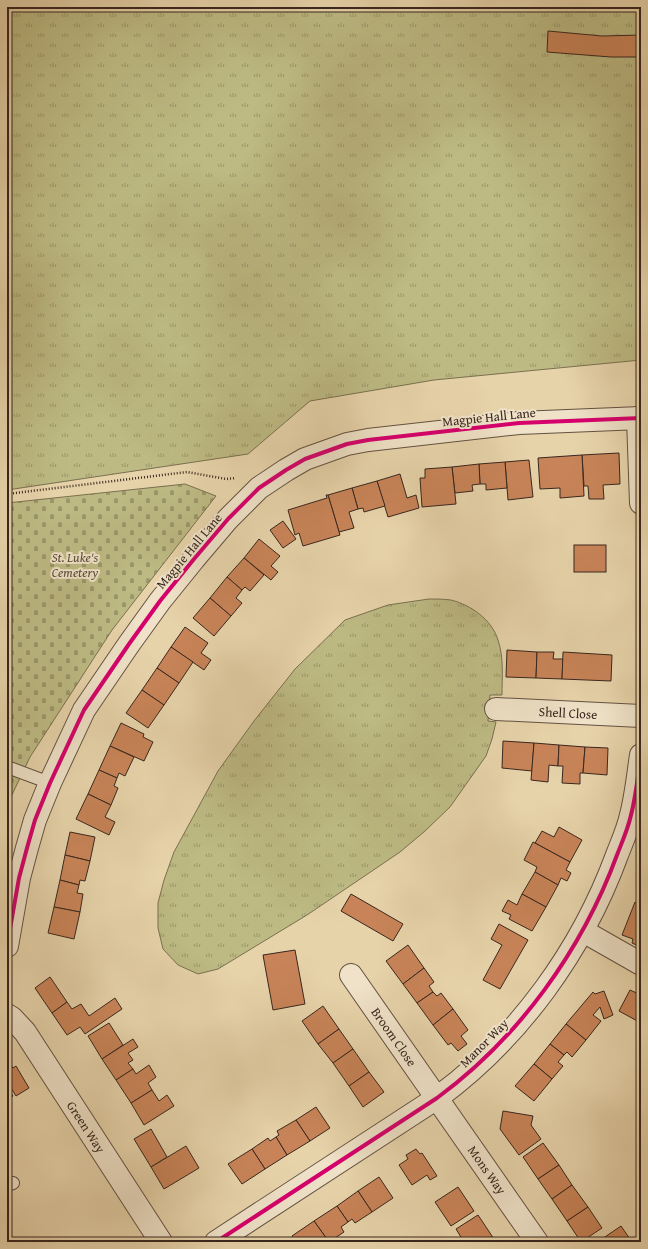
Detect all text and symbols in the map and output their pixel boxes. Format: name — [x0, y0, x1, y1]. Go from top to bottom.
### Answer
street label: Magpie Hall Lane — [441, 403, 537, 431]
street label: Magpie Hall Lane — [152, 509, 226, 593]
park label: St. Luke's Cemetery — [52, 548, 99, 582]
street label: Shell Close — [538, 702, 598, 724]
street label: Broom Close — [367, 1004, 421, 1070]
street label: Manor Way — [455, 1014, 513, 1072]
street label: Green Way — [62, 1097, 110, 1157]
street label: Mons Way — [463, 1142, 511, 1199]

